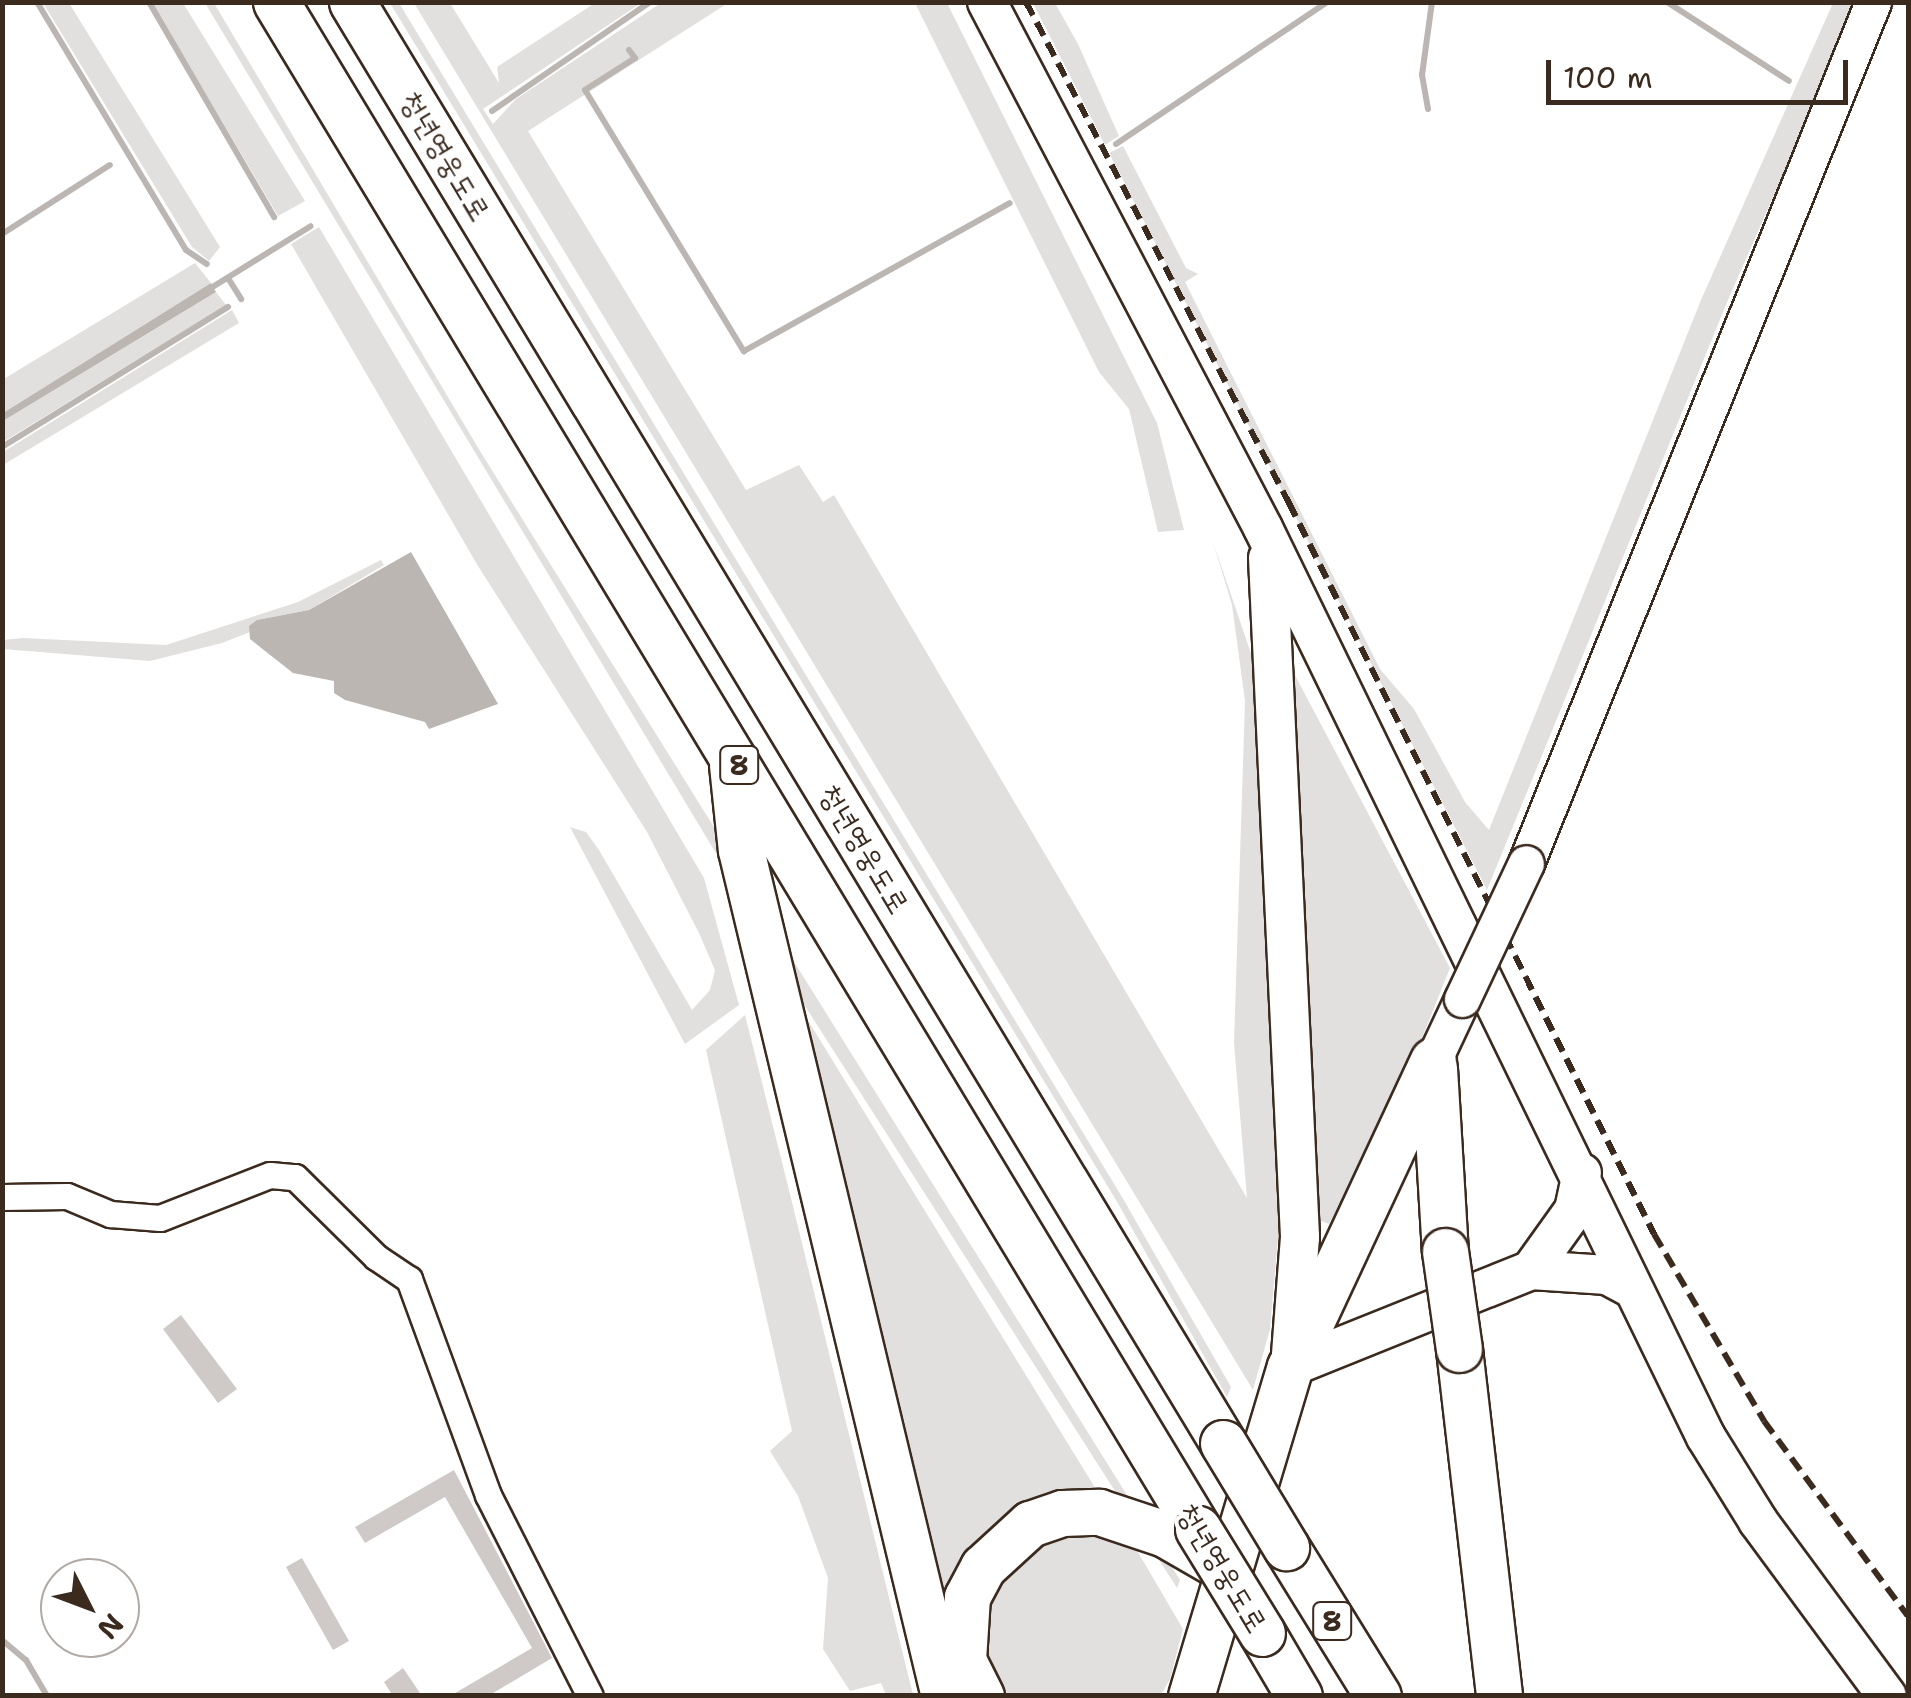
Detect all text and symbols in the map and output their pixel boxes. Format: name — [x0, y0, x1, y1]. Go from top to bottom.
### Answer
scale bar — [1551, 40, 1854, 102]
text: 100 m — [1563, 57, 1653, 98]
street label: 청년영웅도로 — [392, 85, 498, 227]
road number: 8 — [719, 742, 759, 788]
street label: 청년영웅도로 — [811, 778, 917, 920]
street label: 청년영웅도로 — [1169, 1497, 1275, 1639]
north arrow — [40, 1558, 140, 1658]
road number: 8 — [1312, 1598, 1352, 1644]
text: N — [89, 1606, 132, 1648]

